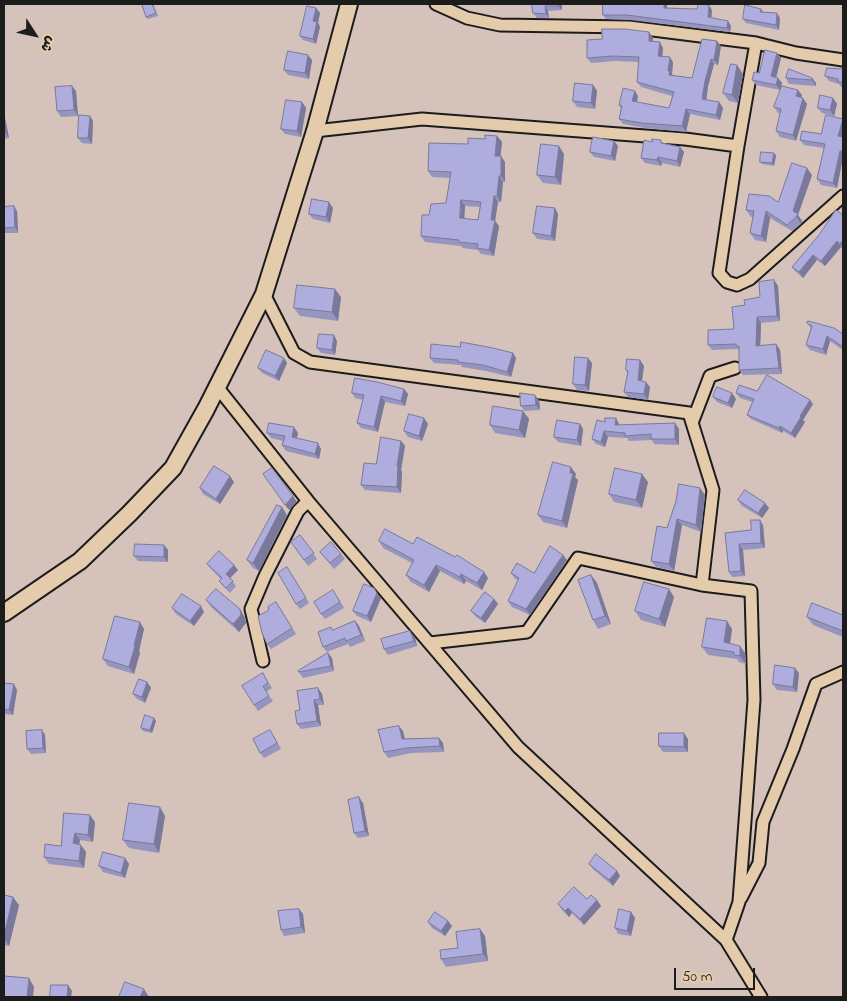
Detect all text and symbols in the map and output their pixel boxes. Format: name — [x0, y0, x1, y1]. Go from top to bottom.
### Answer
north arrow — [10, 10, 60, 60]
text: ش — [35, 32, 61, 56]
scale bar — [677, 958, 758, 990]
text: 50 m — [682, 966, 712, 988]

